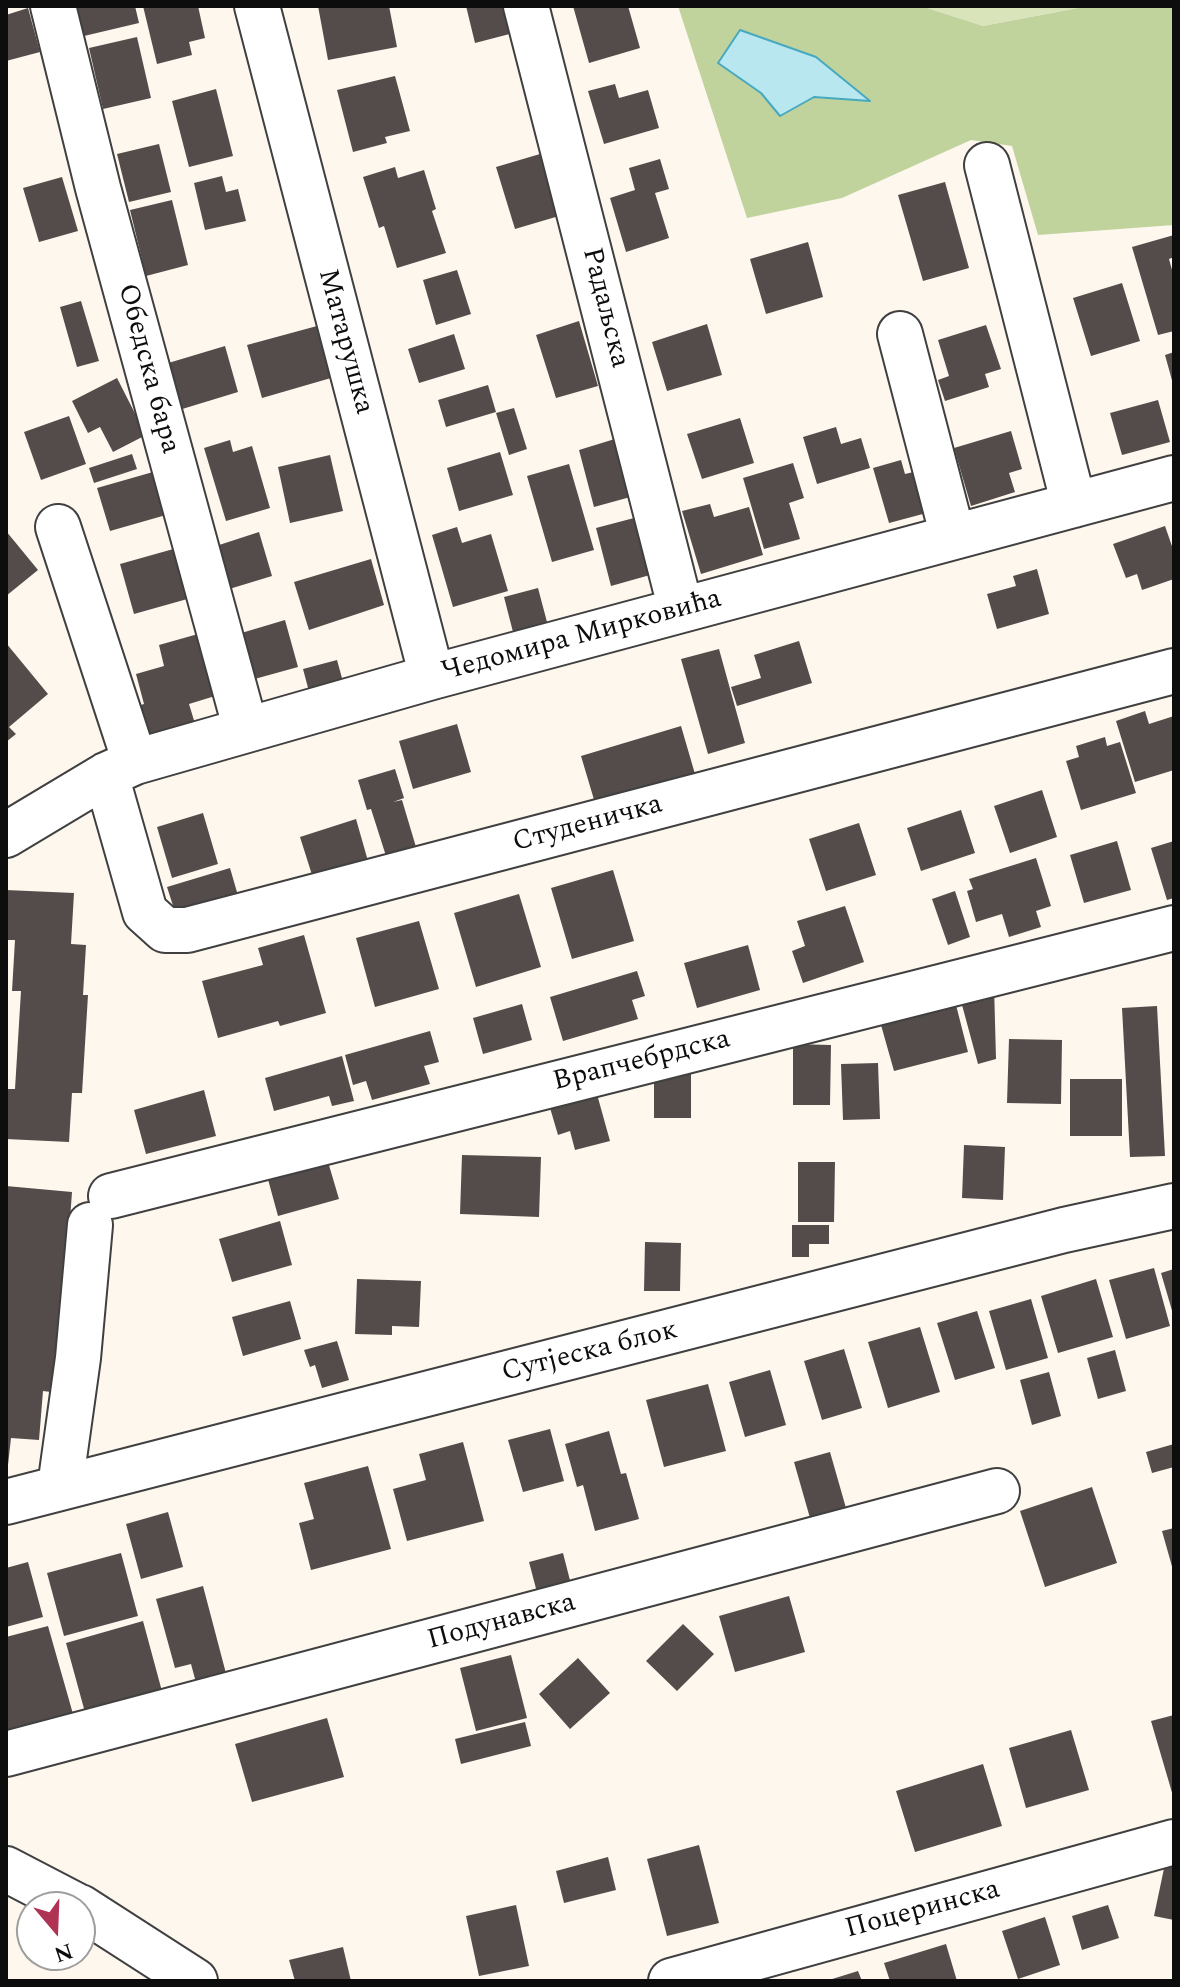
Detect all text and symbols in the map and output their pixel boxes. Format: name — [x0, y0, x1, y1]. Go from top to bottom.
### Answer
street label: Радаљска — [573, 245, 635, 371]
street label: Матарушка — [309, 266, 379, 418]
street label: Обедска бара — [108, 280, 186, 458]
street label: Чедомира Мирковића — [439, 584, 725, 690]
street label: Студеничка — [510, 789, 666, 861]
street label: Врапчебрдска — [550, 1024, 734, 1100]
street label: Сутјеска блок — [499, 1315, 681, 1391]
street label: Подунавска — [424, 1587, 580, 1659]
street label: Поцеринска — [842, 1874, 1004, 1948]
north arrow — [16, 1891, 96, 1971]
text: N — [49, 1934, 77, 1971]

